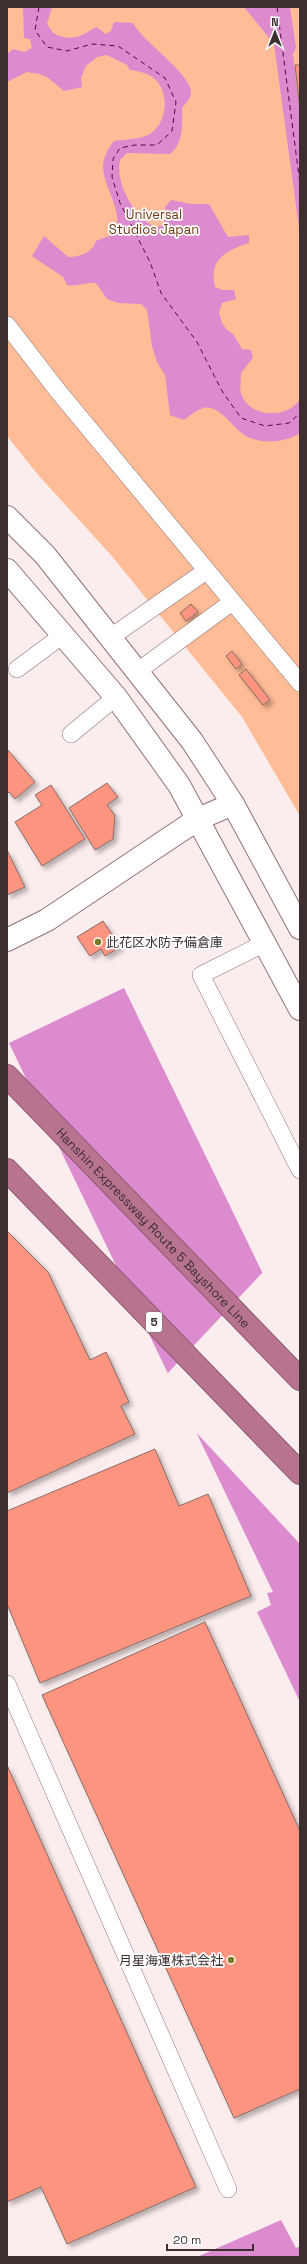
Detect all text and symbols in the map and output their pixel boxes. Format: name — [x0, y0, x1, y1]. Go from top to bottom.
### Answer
north arrow — [255, 12, 295, 52]
text: N — [271, 15, 279, 29]
park label: Universal Studios Japan — [109, 206, 199, 238]
place label: 此花区水防予備倉庫 — [106, 934, 223, 951]
marker: 此花区水防予備倉庫 — [93, 937, 103, 947]
street label: Hanshin Expressway Route 5 Bayshore Line — [54, 1124, 254, 1330]
road number: 5 — [146, 1312, 162, 1332]
place label: 月星海運株式会社 — [119, 1952, 223, 1969]
marker: 月星海運株式会社 — [226, 1955, 236, 1965]
scale bar — [167, 2226, 253, 2252]
text: 20 m — [173, 2232, 201, 2248]

